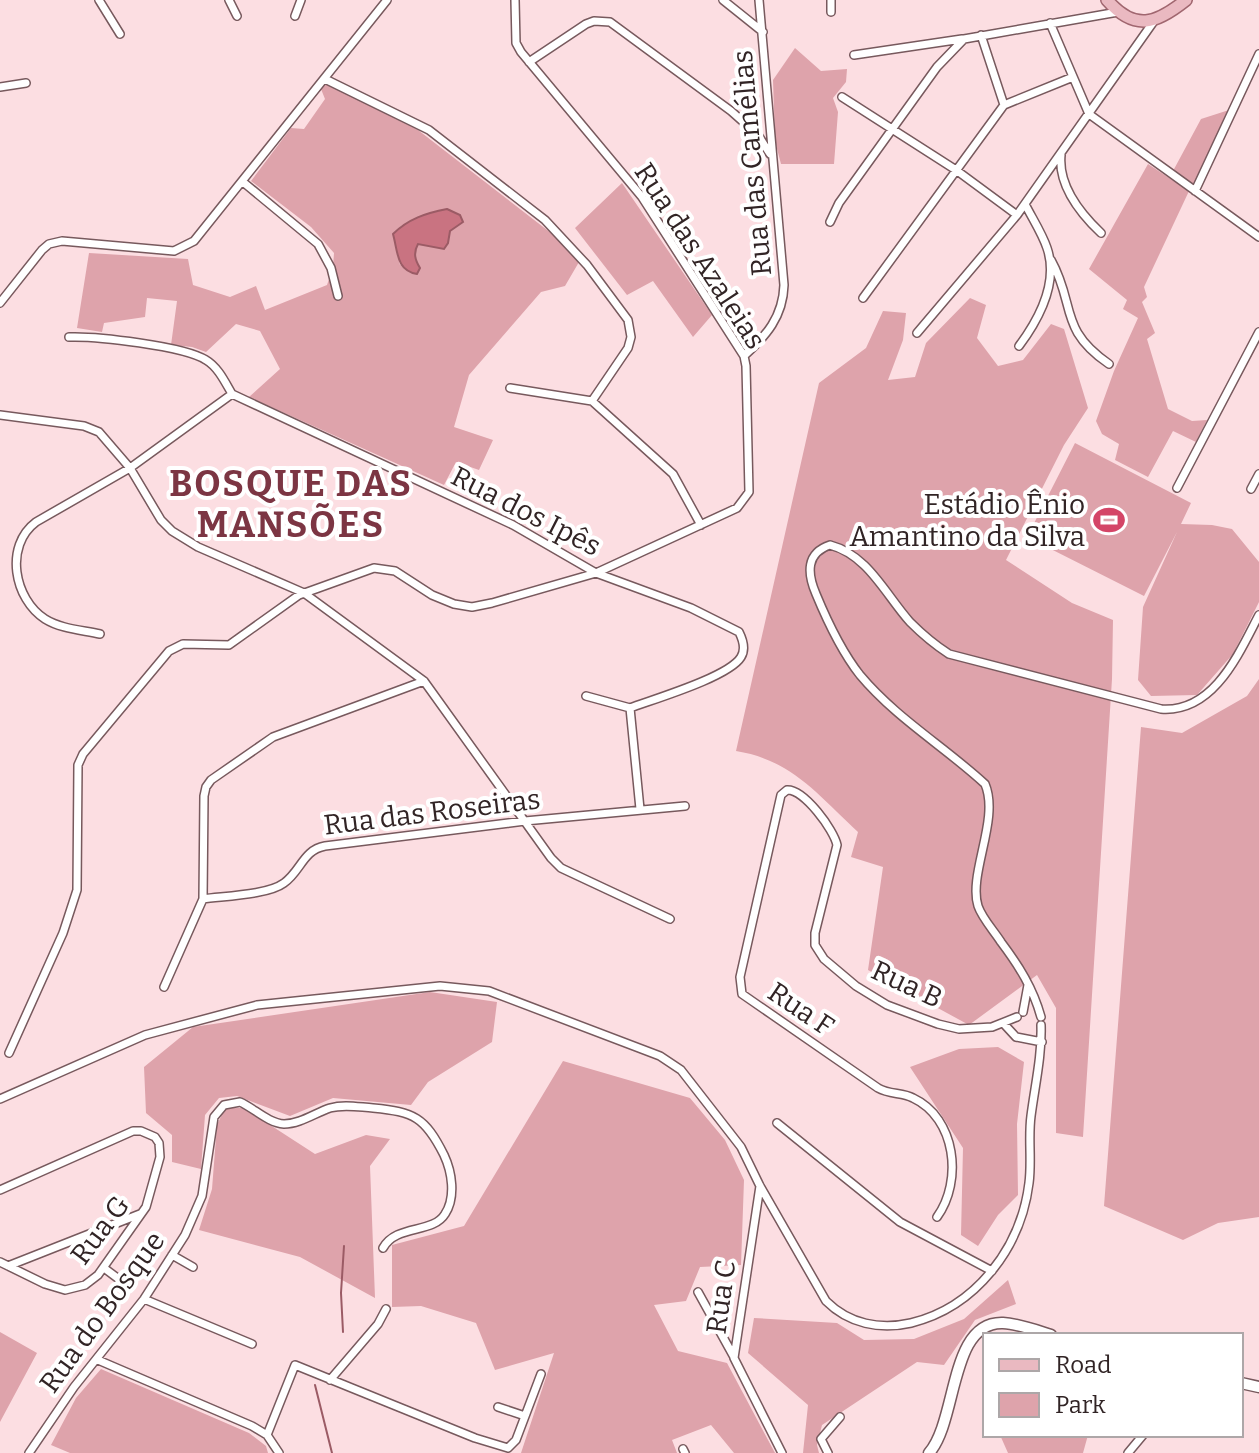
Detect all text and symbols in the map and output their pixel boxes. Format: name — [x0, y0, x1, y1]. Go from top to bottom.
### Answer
street label: Rua das Camélias — [726, 49, 778, 277]
street label: Rua das Azaleias — [628, 157, 772, 355]
street label: Rua dos Ipês — [446, 459, 606, 563]
district label: BOSQUE DAS MANSÕES — [169, 462, 413, 547]
place label: Estádio Ênio Amantino da Silva — [850, 488, 1085, 553]
sports icon: Estádio Ênio Amantino da Silva — [1092, 503, 1126, 537]
street label: Rua das Roseiras — [322, 782, 542, 842]
street label: Rua B — [866, 953, 948, 1015]
street label: Rua F — [762, 975, 840, 1043]
street label: Rua G — [64, 1189, 136, 1271]
street label: Rua do Bosque — [33, 1225, 171, 1399]
street label: Rua C — [699, 1258, 743, 1336]
legend — [983, 1333, 1243, 1437]
text: Road — [1055, 1351, 1111, 1379]
text: Park — [1055, 1391, 1106, 1419]

